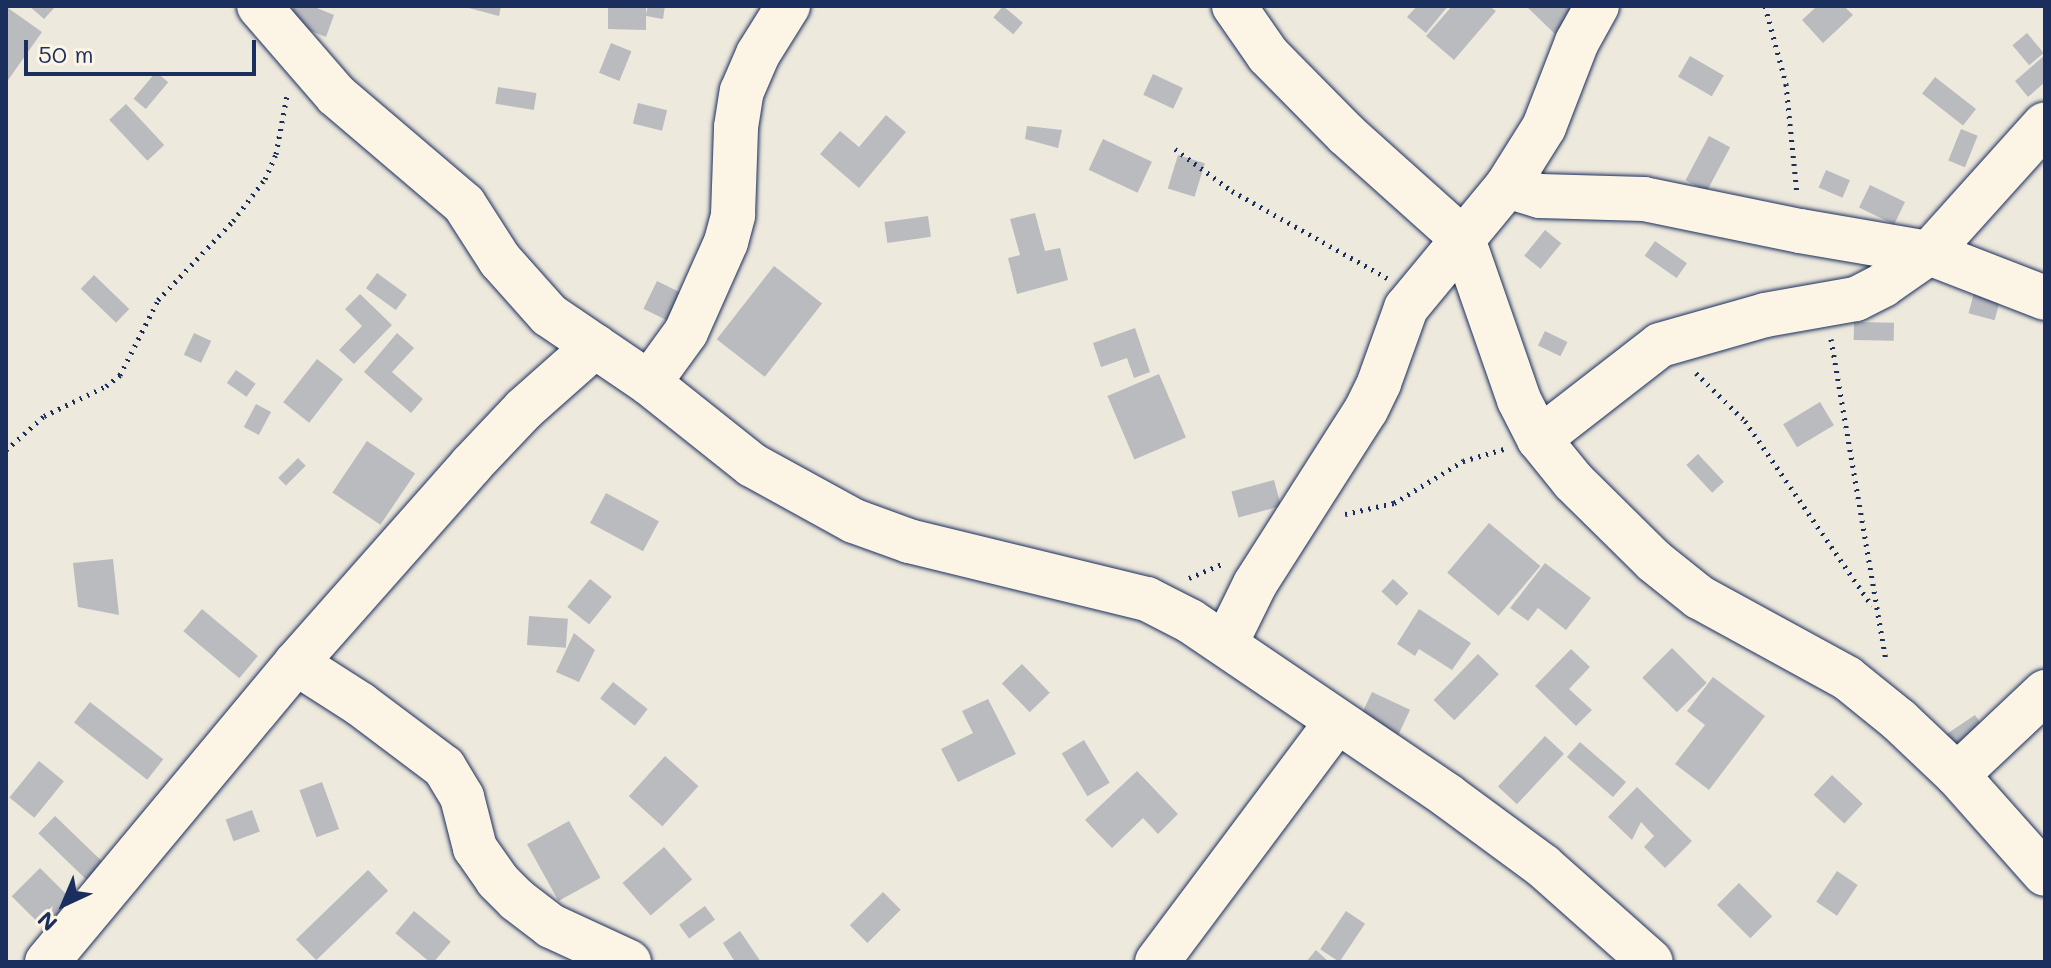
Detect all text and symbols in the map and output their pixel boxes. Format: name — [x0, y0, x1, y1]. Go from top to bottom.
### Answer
scale bar — [28, 24, 260, 74]
text: 50 m — [38, 38, 94, 69]
north arrow — [24, 864, 104, 944]
text: N — [31, 905, 63, 938]

